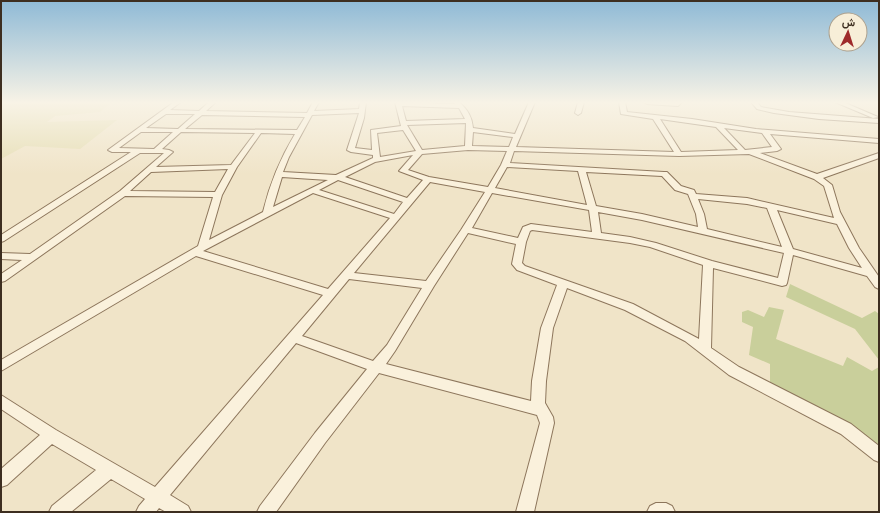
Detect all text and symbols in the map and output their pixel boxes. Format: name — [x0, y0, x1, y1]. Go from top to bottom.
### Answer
north arrow — [828, 12, 868, 52]
text: ش — [841, 14, 856, 31]

